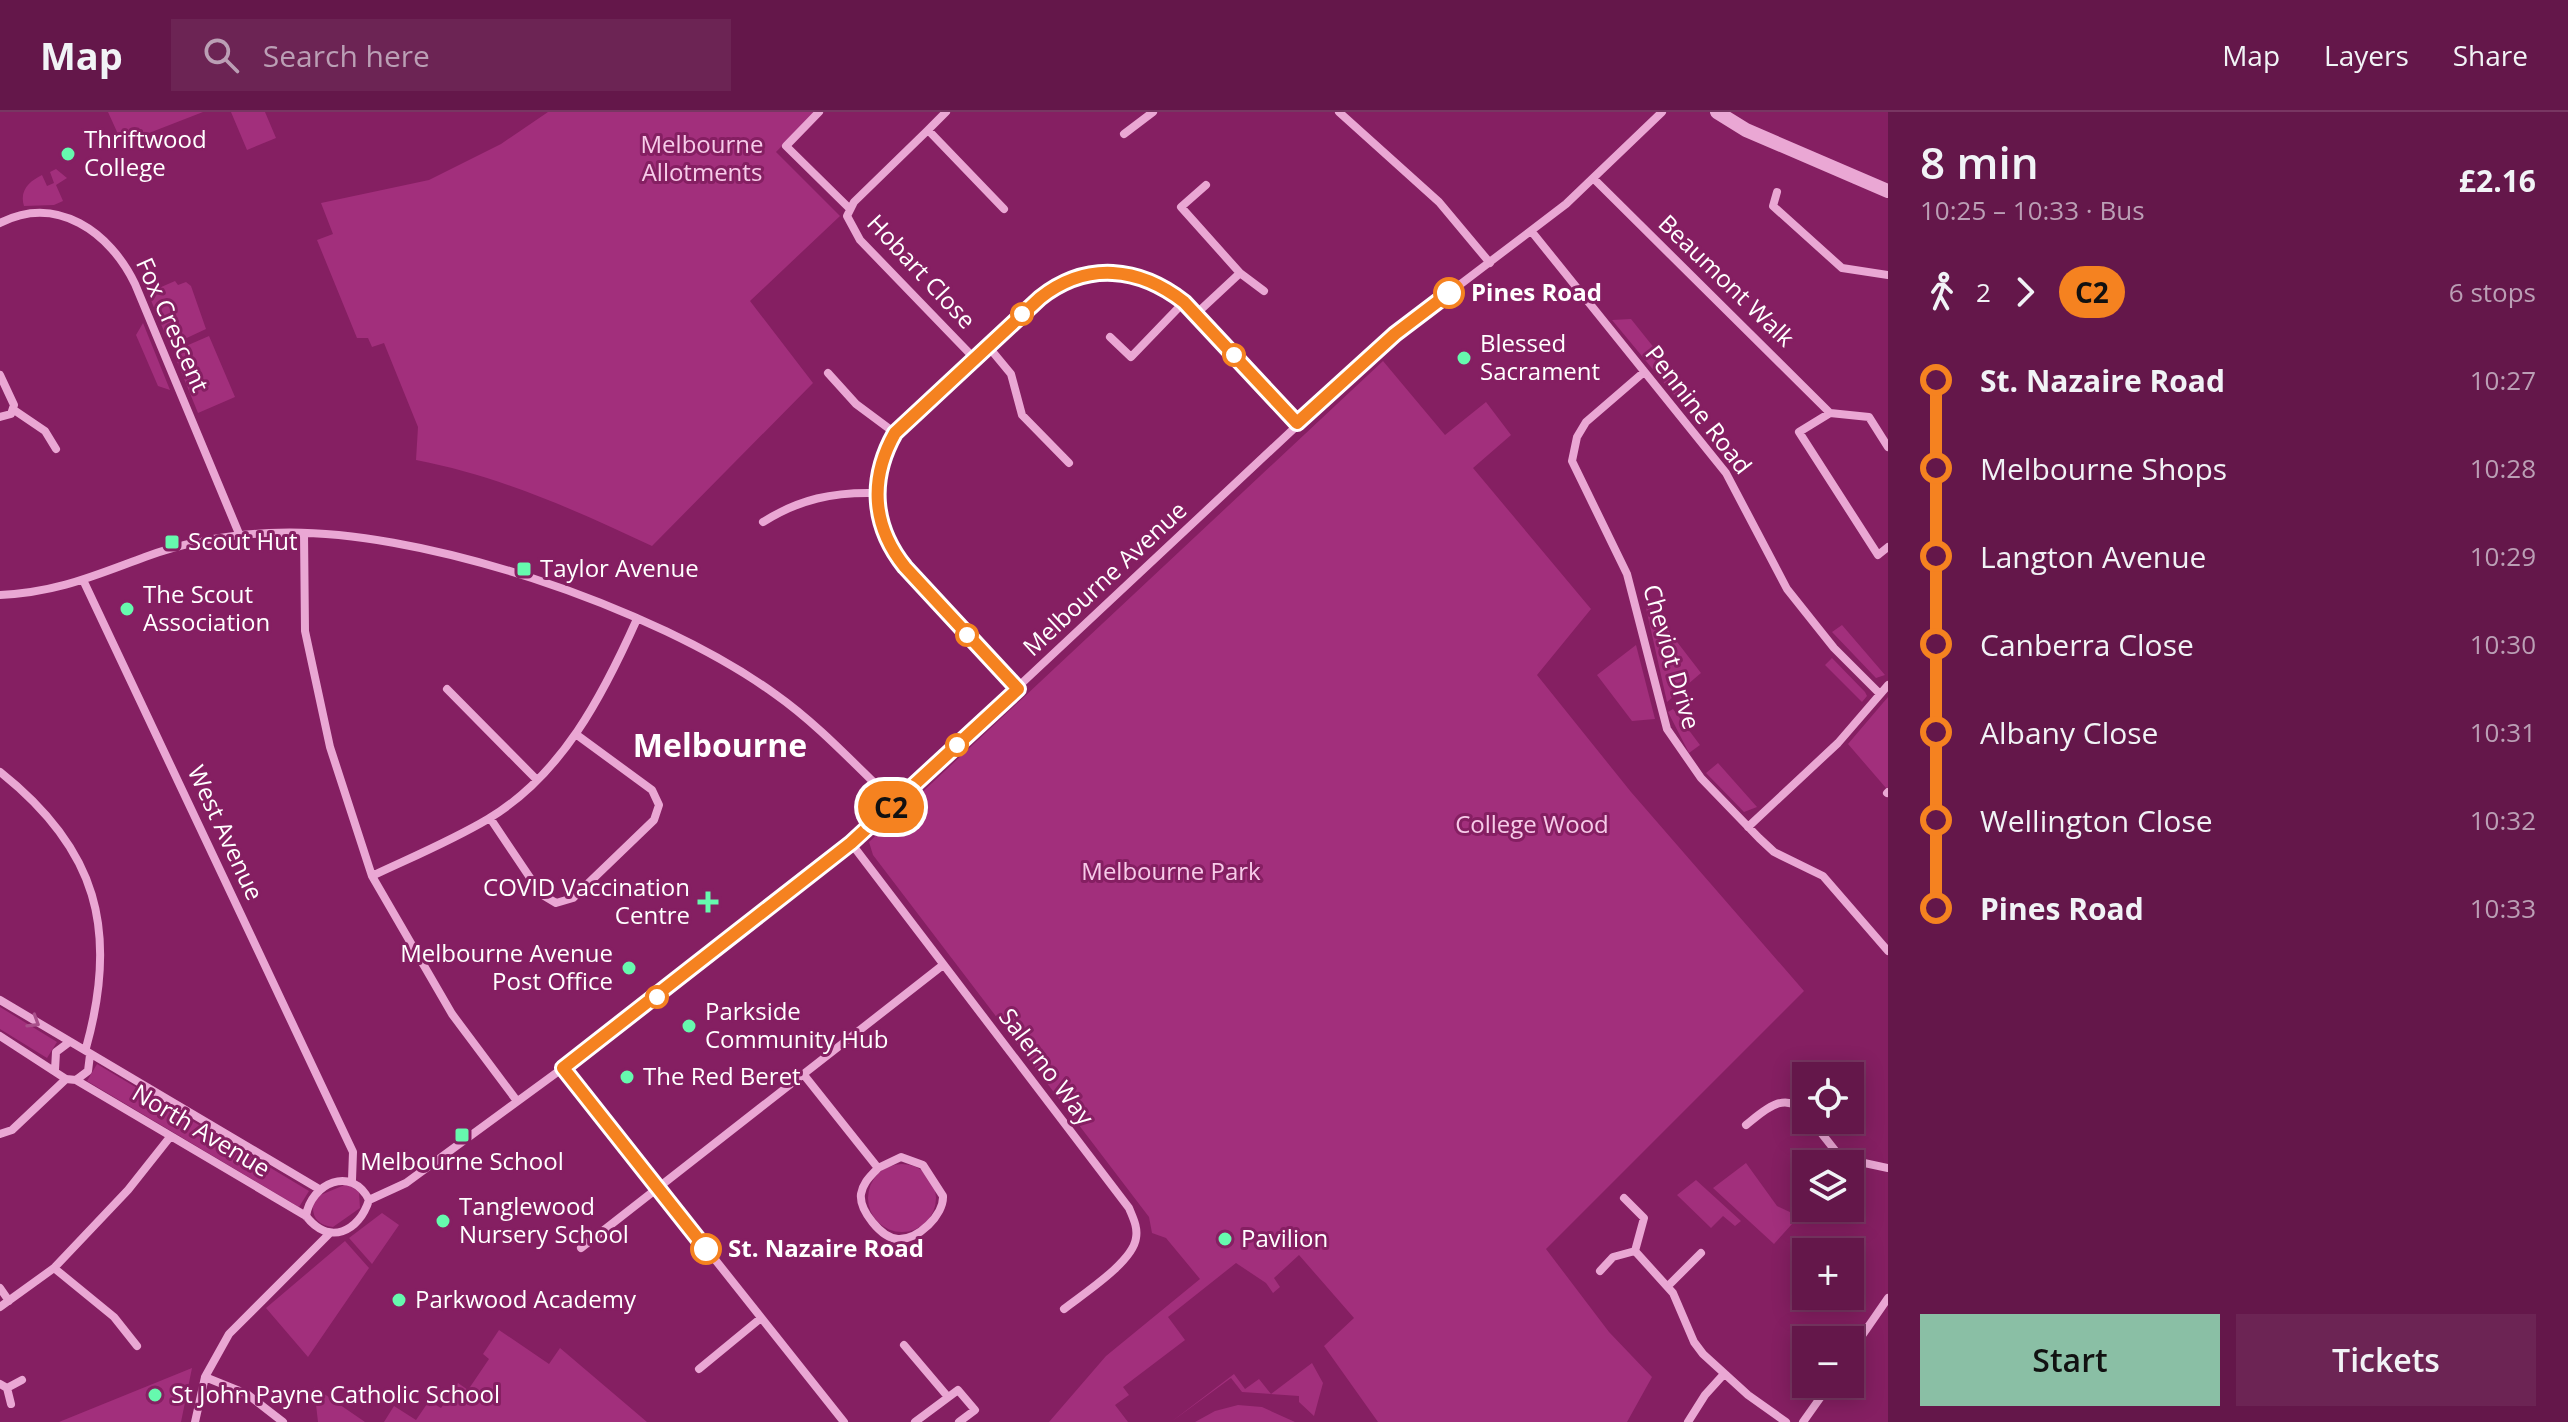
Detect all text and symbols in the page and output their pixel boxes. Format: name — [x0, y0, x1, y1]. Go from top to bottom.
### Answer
search box — [171, 19, 731, 91]
text: Map — [40, 29, 123, 81]
icon: search — [199, 33, 243, 77]
text: Search here — [263, 35, 430, 76]
text: Map — [2222, 36, 2280, 74]
text: Layers — [2324, 36, 2409, 74]
text: Share — [2453, 36, 2528, 74]
place label: Thriftwood College — [84, 122, 207, 183]
park label: Melbourne Allotments — [641, 127, 763, 188]
text: 8 min — [1920, 132, 2039, 192]
marker: Thriftwood College — [59, 145, 77, 163]
text: £2.16 — [2459, 160, 2536, 201]
text: 10:25 – 10:33 · Bus — [1920, 192, 2145, 228]
street label: Beaumont Walk — [1652, 206, 1803, 354]
street label: Hobart Close — [860, 207, 984, 335]
street label: Fox Crescent — [129, 252, 218, 397]
icon: walk — [1920, 270, 1964, 314]
icon: forward — [2003, 270, 2047, 314]
text: C2 — [2075, 273, 2109, 311]
text: 2 — [1976, 274, 1991, 310]
text: 6 stops — [2449, 274, 2536, 310]
place label: Pines Road — [1471, 275, 1602, 308]
marker: Pines Road — [1434, 278, 1464, 308]
unlabelled marker — [1011, 303, 1033, 325]
place label: Blessed Sacrament — [1480, 326, 1600, 387]
street label: Pennine Road — [1638, 338, 1760, 480]
unlabelled marker — [1223, 344, 1245, 366]
marker: Blessed Sacrament — [1455, 349, 1473, 367]
text: St. Nazaire Road — [1980, 360, 2225, 401]
text: 10:27 — [2470, 362, 2536, 398]
text: Melbourne Shops — [1980, 448, 2227, 489]
text: 10:28 — [2470, 450, 2536, 486]
street label: Melbourne Avenue — [1015, 493, 1193, 663]
place label: Scout Hut — [188, 524, 298, 557]
marker: Scout Hut — [163, 533, 181, 551]
text: Langton Avenue — [1980, 536, 2206, 577]
text: 10:29 — [2470, 538, 2536, 574]
place label: Taylor Avenue — [540, 551, 699, 584]
marker: Taylor Avenue — [515, 560, 533, 578]
place label: The Scout Association — [143, 577, 270, 638]
street label: Cheviot Drive — [1636, 580, 1709, 733]
marker: The Scout Association — [118, 600, 136, 618]
unlabelled marker — [956, 624, 978, 646]
text: Canberra Close — [1980, 624, 2194, 665]
text: 10:30 — [2470, 626, 2536, 662]
text: Albany Close — [1980, 712, 2158, 753]
text: 10:31 — [2470, 714, 2536, 750]
district label: Melbourne — [633, 723, 807, 766]
unlabelled marker — [946, 734, 968, 756]
street label: West Avenue — [181, 759, 272, 905]
line badge: C2 — [855, 781, 927, 833]
text: C2 — [874, 788, 908, 826]
text: Wellington Close — [1980, 800, 2213, 841]
text: 10:32 — [2470, 802, 2536, 838]
park label: College Wood — [1455, 807, 1609, 840]
park label: Melbourne Park — [1081, 854, 1261, 887]
place label: COVID Vaccination Centre — [483, 870, 690, 931]
text: Pines Road — [1980, 888, 2144, 929]
text: 10:33 — [2470, 890, 2536, 926]
marker: COVID Vaccination Centre — [697, 891, 719, 913]
place label: Melbourne Avenue Post Office — [400, 936, 613, 997]
marker: Melbourne Avenue Post Office — [620, 959, 638, 977]
unlabelled marker — [646, 986, 668, 1008]
place label: Parkside Community Hub — [705, 994, 888, 1055]
street label: Salerno Way — [992, 1001, 1103, 1132]
one-way arrow — [25, 1012, 40, 1027]
marker: Parkside Community Hub — [680, 1017, 698, 1035]
place label: The Red Beret — [643, 1059, 801, 1092]
map controls — [1792, 1062, 1864, 1398]
button: locate — [1792, 1062, 1864, 1134]
marker: The Red Beret — [618, 1068, 636, 1086]
street label: North Avenue — [127, 1076, 277, 1184]
marker: Melbourne School — [453, 1126, 471, 1144]
place label: Melbourne School — [360, 1144, 564, 1177]
button: layers — [1792, 1150, 1864, 1222]
place label: Tanglewood Nursery School — [459, 1189, 629, 1250]
marker: Tanglewood Nursery School — [434, 1212, 452, 1230]
place label: Pavilion — [1241, 1221, 1328, 1254]
marker: Pavilion — [1216, 1230, 1234, 1248]
place label: St. Nazaire Road — [728, 1231, 924, 1264]
marker: St. Nazaire Road — [691, 1234, 721, 1264]
button: + — [1792, 1238, 1864, 1310]
place label: Parkwood Academy — [415, 1282, 637, 1315]
marker: Parkwood Academy — [390, 1291, 408, 1309]
button: Start — [1920, 1314, 2220, 1406]
button: Tickets — [2236, 1314, 2536, 1406]
button: − — [1792, 1326, 1864, 1398]
place label: St John Payne Catholic School — [171, 1377, 500, 1410]
marker: St John Payne Catholic School — [146, 1386, 164, 1404]

